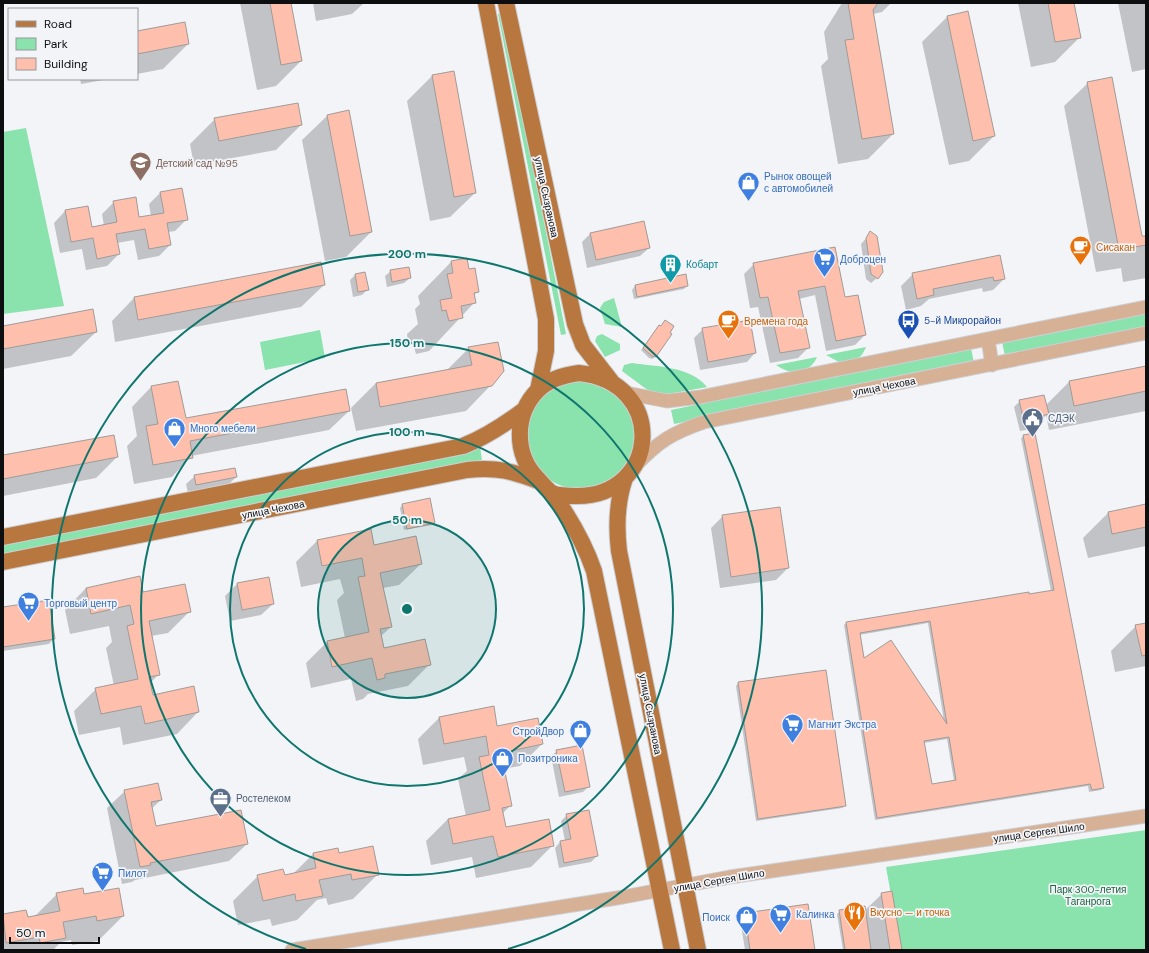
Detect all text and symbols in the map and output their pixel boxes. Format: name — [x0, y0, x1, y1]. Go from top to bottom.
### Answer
legend — [8, 8, 138, 80]
text: Road — [44, 16, 72, 32]
text: Park — [44, 36, 68, 52]
text: Building — [44, 56, 88, 72]
school or university icon: Детский сад №95 — [127, 150, 153, 183]
street label: улица Сызранова — [532, 156, 561, 239]
place label: Детский сад №95 — [156, 157, 238, 170]
shop icon: Рынок овощей с автомобилей — [736, 169, 762, 202]
place label: Рынок овощей с автомобилей — [764, 170, 833, 195]
cafe icon: Сисакан — [1067, 234, 1093, 267]
place label: Сисакан — [1096, 241, 1135, 254]
text: 200 m — [388, 246, 426, 262]
supermarket icon: Доброцен — [812, 246, 838, 279]
building icon: Кобарт — [657, 251, 683, 284]
place label: Доброцен — [840, 253, 886, 266]
place label: Кобарт — [686, 258, 719, 271]
bus stop icon: 5-й Микрорайон — [895, 307, 921, 340]
cafe icon: Времена года — [716, 308, 742, 341]
place label: 5-й Микрорайон — [924, 314, 1001, 327]
place label: Времена года — [744, 315, 809, 328]
text: 150 m — [390, 335, 424, 351]
street label: улица Чехова — [852, 374, 917, 399]
public building icon: СДЭК — [1019, 405, 1045, 438]
place label: СДЭК — [1048, 412, 1075, 425]
shop icon: Много мебели — [162, 415, 188, 448]
place label: Много мебели — [190, 422, 256, 435]
text: 100 m — [389, 424, 425, 440]
street label: улица Чехова — [241, 497, 306, 522]
text: 50 m — [392, 512, 422, 528]
supermarket icon: Торговый центр — [15, 590, 41, 623]
place label: Торговый центр — [44, 597, 117, 610]
centre of rings — [400, 602, 414, 616]
street label: улица Сызранова — [636, 673, 665, 756]
supermarket icon: Магнит Экстра — [779, 711, 805, 744]
shop icon: СтройДвор — [567, 718, 593, 751]
place label: Магнит Экстра — [808, 718, 877, 731]
place label: СтройДвор — [512, 725, 564, 738]
shop icon: Позитроника — [489, 745, 515, 778]
place label: Позитроника — [518, 752, 578, 765]
office icon: Ростелеком — [208, 785, 234, 818]
place label: Ростелеком — [236, 792, 291, 805]
street label: улица Сергея Шило — [993, 820, 1086, 845]
supermarket icon: Пилот — [90, 860, 116, 893]
street label: улица Сергея Шило — [673, 866, 766, 895]
place label: Пилот — [118, 867, 147, 880]
park label: Парк 300-летия Таганрога — [1050, 883, 1127, 908]
restaurant icon: Вкусно — и точка — [842, 899, 868, 932]
supermarket icon: Калинка — [767, 901, 793, 934]
shop icon: Поиск — [733, 904, 759, 937]
place label: Вкусно — и точка — [870, 906, 950, 919]
place label: Калинка — [796, 908, 835, 921]
place label: Поиск — [702, 911, 731, 924]
scale bar — [10, 919, 99, 945]
text: 50 m — [16, 925, 45, 941]

